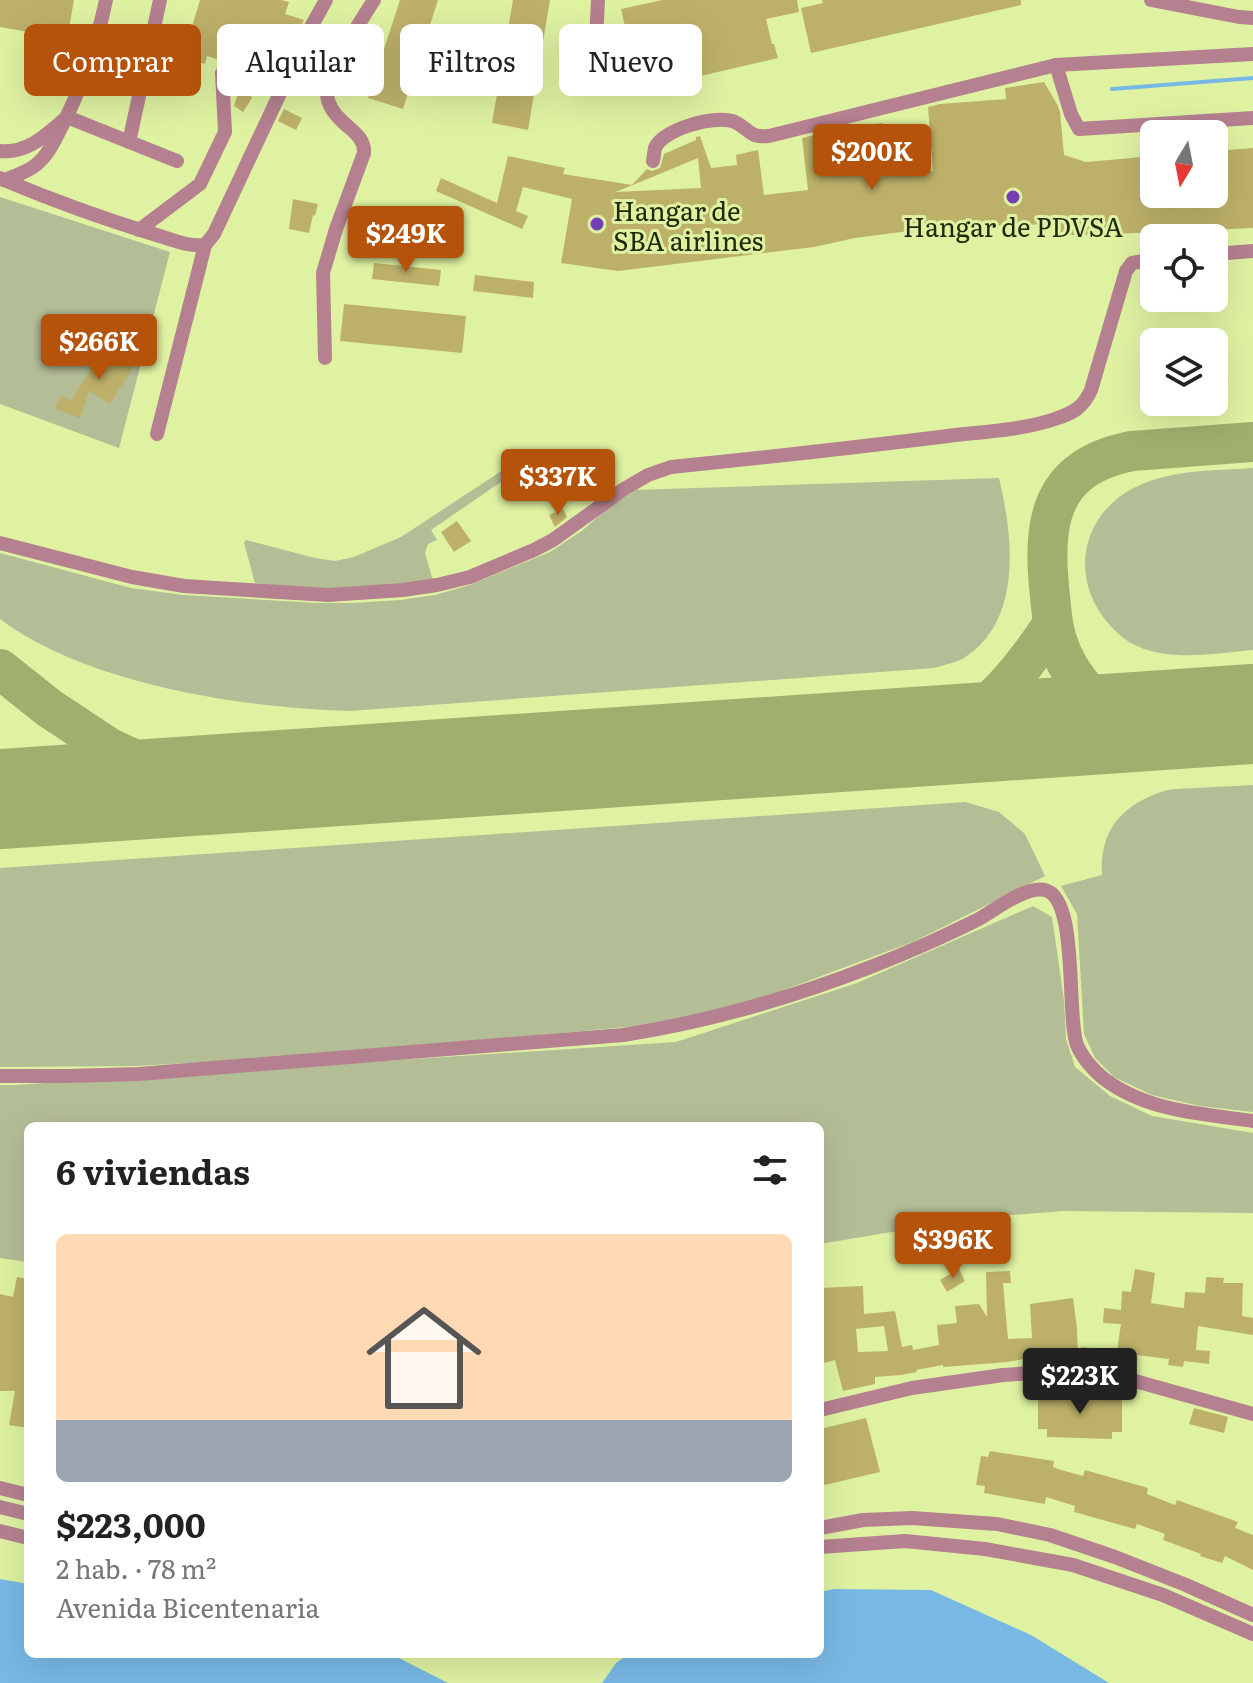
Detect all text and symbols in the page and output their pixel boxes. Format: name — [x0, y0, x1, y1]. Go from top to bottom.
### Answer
chip: Comprar — [24, 24, 201, 96]
chip: Alquilar — [217, 24, 384, 96]
chip: Filtros — [400, 24, 543, 96]
chip: Nuevo — [559, 24, 702, 96]
north arrow — [1140, 120, 1228, 208]
map controls — [1140, 120, 1228, 416]
pin: $200K — [816, 124, 928, 192]
text: $200K — [831, 130, 913, 169]
marker: Hangar de PDVSA — [1004, 188, 1022, 206]
place label: Hangar de SBA airlines — [613, 190, 763, 259]
pin: $249K — [350, 206, 462, 274]
place label: Hangar de PDVSA — [903, 206, 1123, 245]
text: $249K — [366, 212, 446, 251]
marker: Hangar de SBA airlines — [588, 215, 606, 233]
button: locate — [1140, 224, 1228, 312]
pin: $266K — [43, 314, 155, 382]
text: $266K — [59, 320, 139, 359]
button: layers — [1140, 328, 1228, 416]
pin: $337K — [502, 449, 614, 517]
text: $337K — [519, 455, 597, 494]
text: 6 viviendas — [56, 1145, 250, 1195]
icon: filters — [748, 1148, 792, 1192]
pin: $396K — [897, 1212, 1009, 1280]
text: $396K — [913, 1218, 993, 1257]
icon: home — [352, 1286, 496, 1430]
pin: $223K — [1024, 1348, 1136, 1416]
text: $223K — [1041, 1354, 1119, 1393]
text: $223,000 — [56, 1498, 206, 1548]
text: 2 hab. · 78 m² — [56, 1548, 216, 1587]
text: Avenida Bicentenaria — [56, 1587, 320, 1626]

